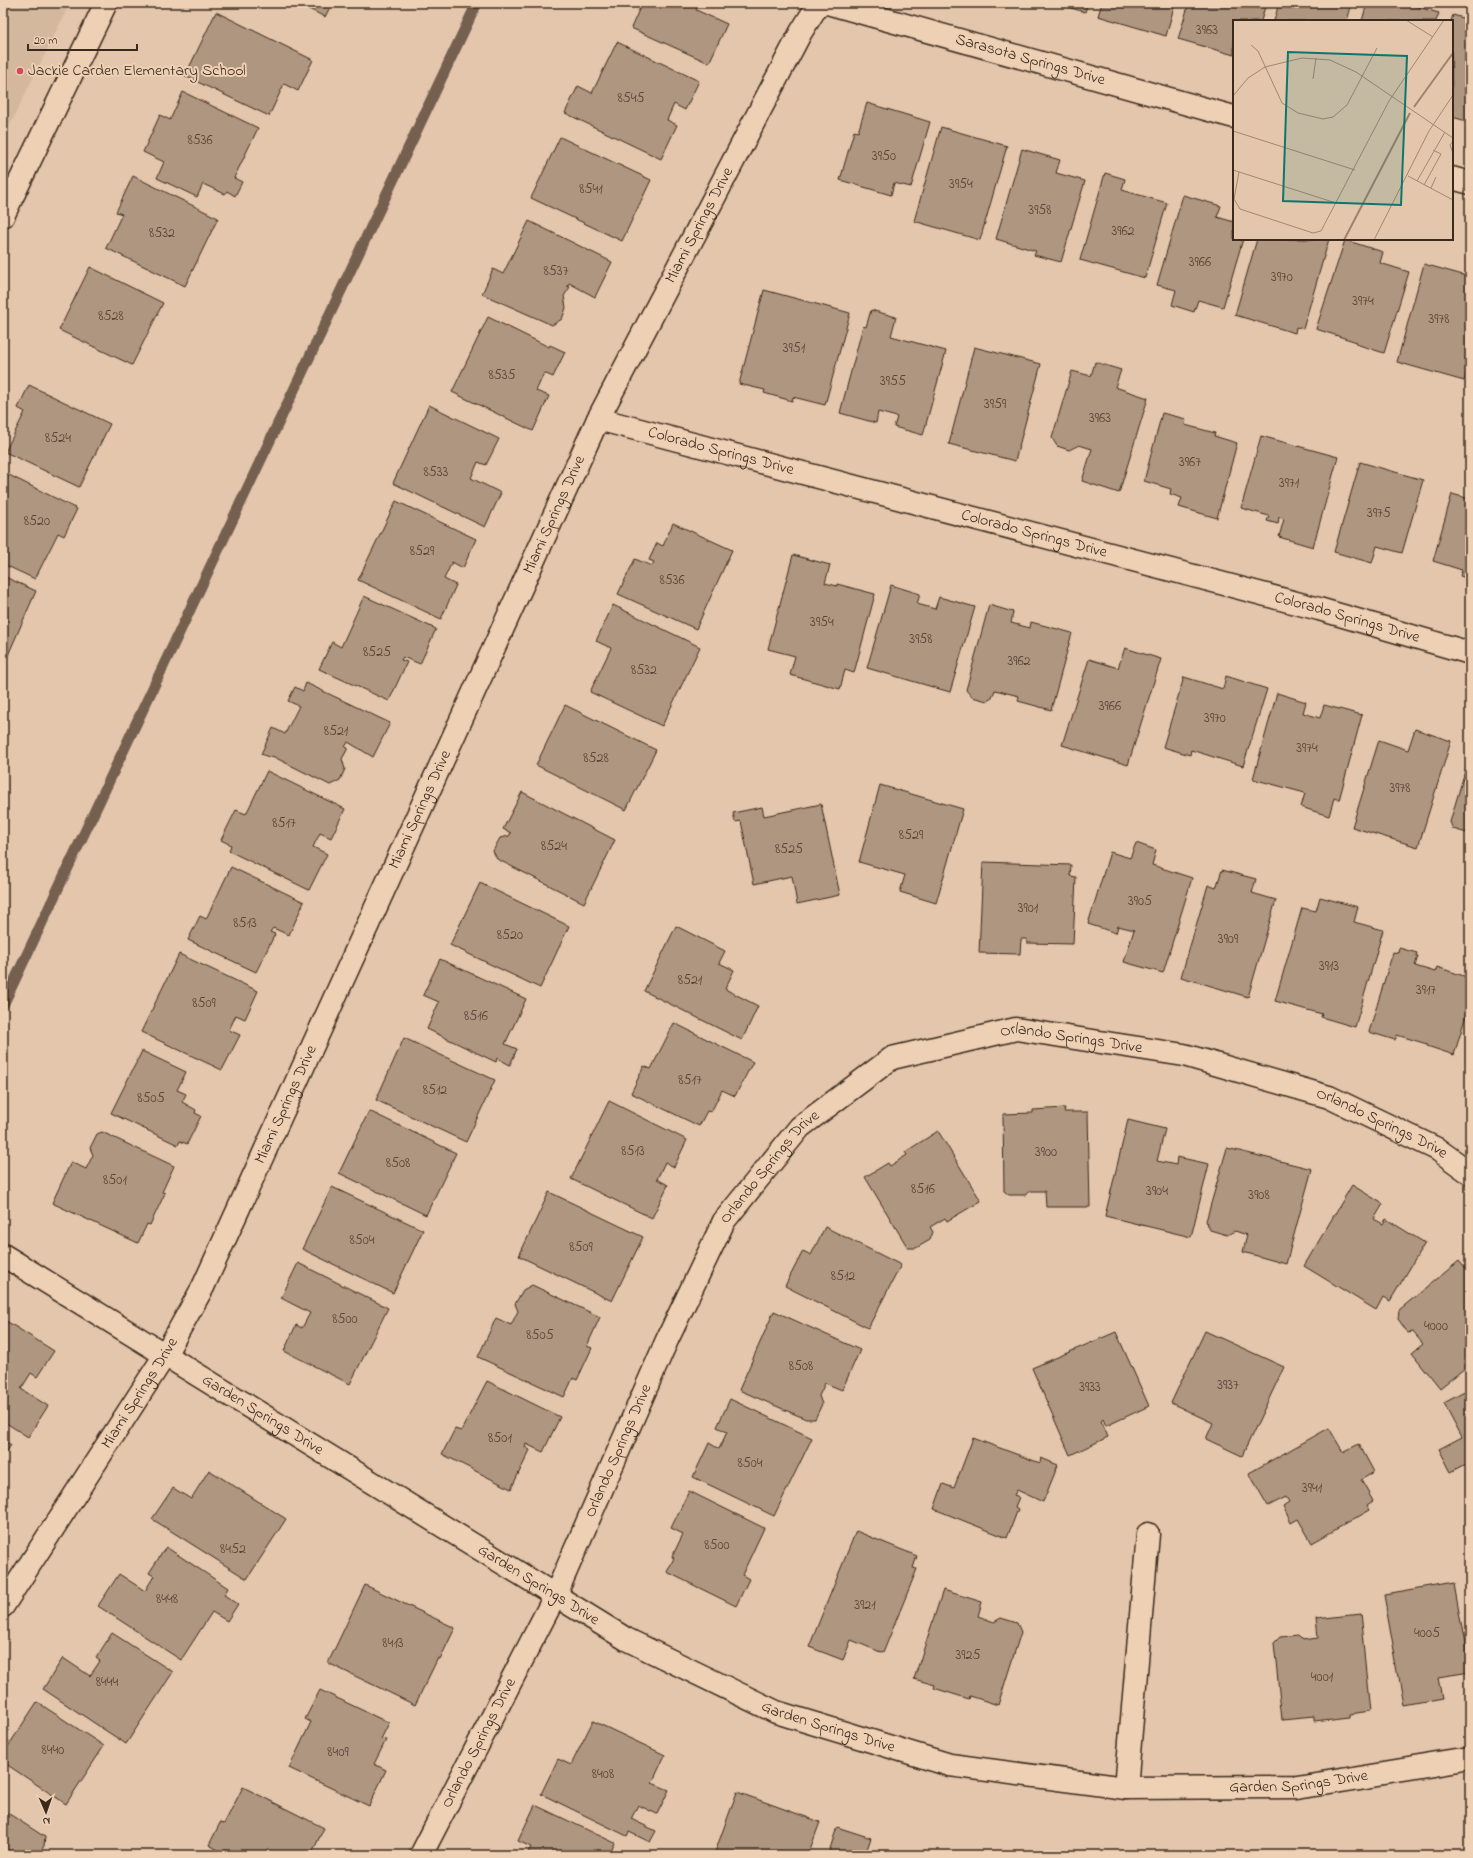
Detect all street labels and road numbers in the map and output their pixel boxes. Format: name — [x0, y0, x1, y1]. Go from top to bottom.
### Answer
street label: Sarasota Springs Drive — [952, 28, 1109, 93]
street label: Miami Springs Drive — [659, 162, 740, 288]
street label: Colorado Springs Drive — [645, 421, 797, 482]
street label: Miami Springs Drive — [517, 451, 592, 578]
street label: Colorado Springs Drive — [958, 503, 1111, 565]
street label: Colorado Springs Drive — [1272, 586, 1423, 650]
street label: Miami Springs Drive — [383, 746, 458, 873]
street label: Orlando Springs Drive — [998, 1017, 1145, 1061]
street label: Miami Springs Drive — [249, 1041, 324, 1168]
street label: Orlando Springs Drive — [1313, 1082, 1453, 1166]
street label: Orlando Springs Drive — [714, 1104, 825, 1229]
street label: Miami Springs Drive — [95, 1332, 185, 1454]
street label: Garden Springs Drive — [197, 1368, 329, 1462]
street label: Orlando Springs Drive — [579, 1380, 659, 1521]
street label: Garden Springs Drive — [473, 1538, 605, 1632]
street label: Orlando Springs Drive — [435, 1673, 523, 1812]
street label: Garden Springs Drive — [757, 1695, 899, 1760]
street label: Garden Springs Drive — [1229, 1764, 1370, 1799]

